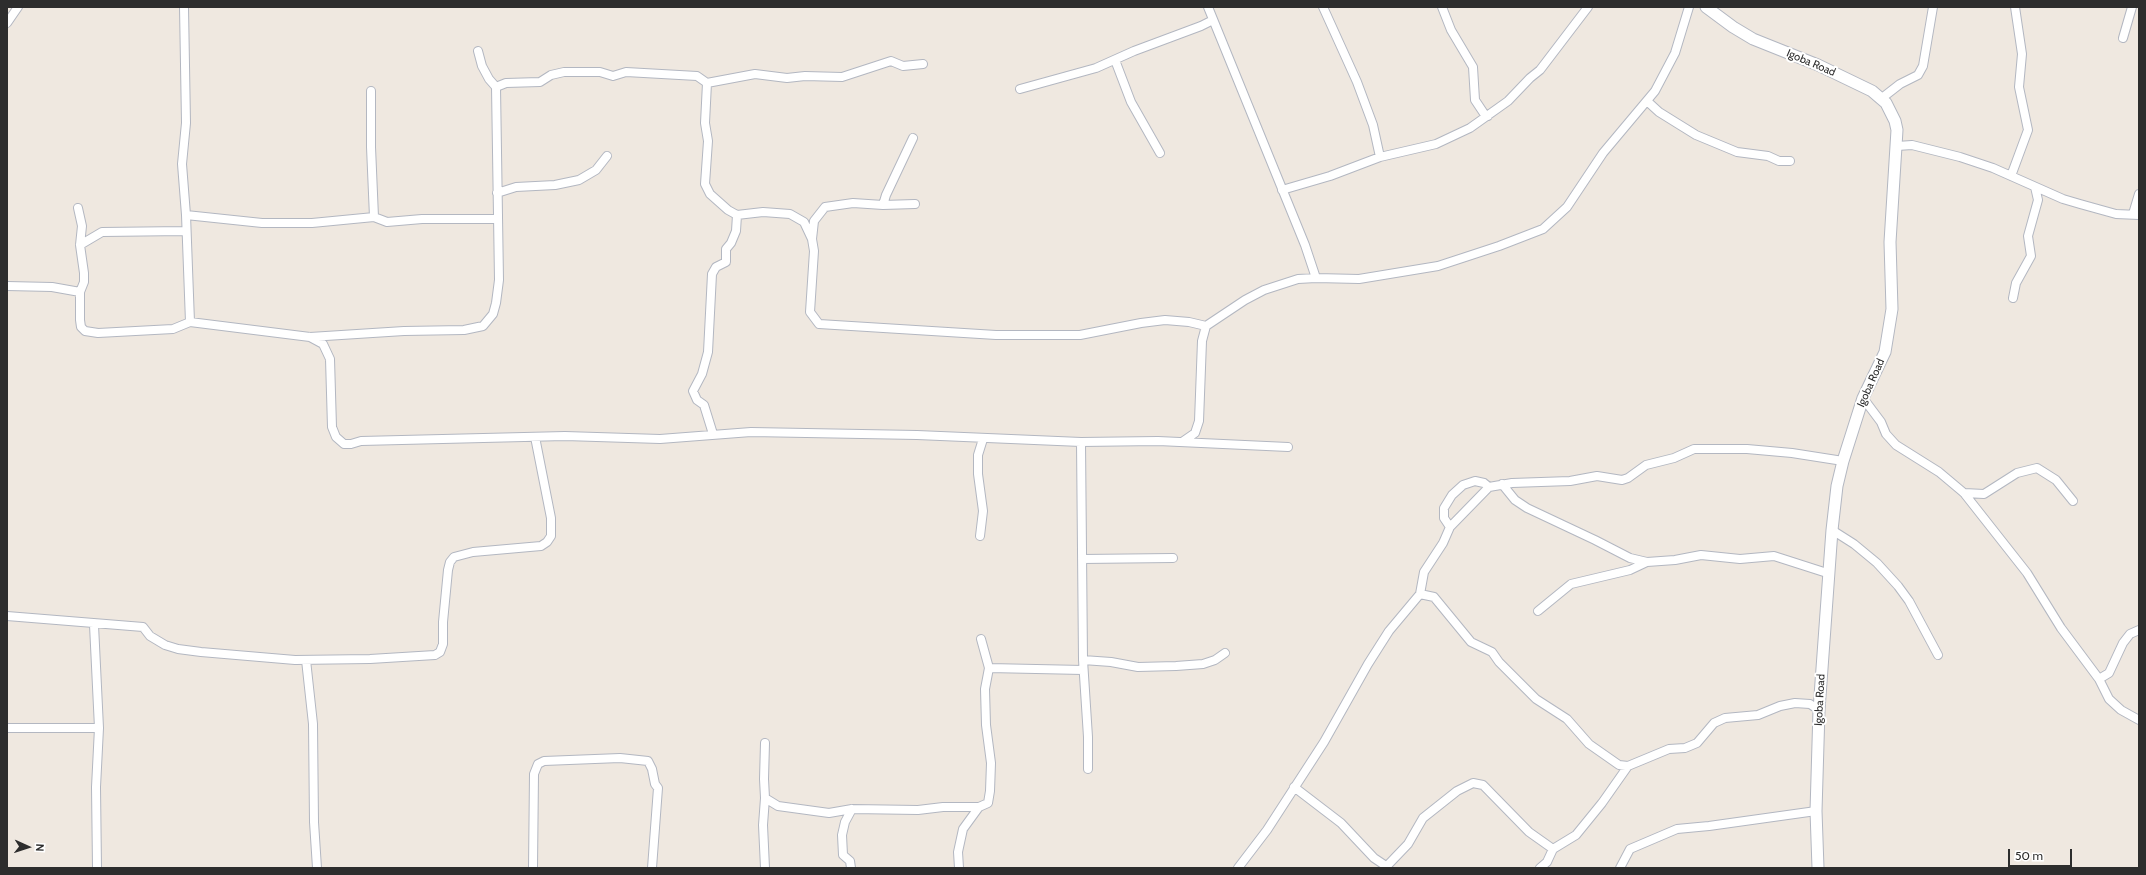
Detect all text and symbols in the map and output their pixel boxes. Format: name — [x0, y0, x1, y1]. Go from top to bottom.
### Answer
street label: Igoba Road — [1785, 47, 1837, 79]
street label: Igoba Road — [1854, 357, 1888, 409]
street label: Igoba Road — [1812, 674, 1828, 726]
north arrow — [8, 827, 48, 867]
scale bar — [2010, 841, 2074, 867]
text: N — [33, 843, 47, 852]
text: 50 m — [2015, 848, 2043, 863]

